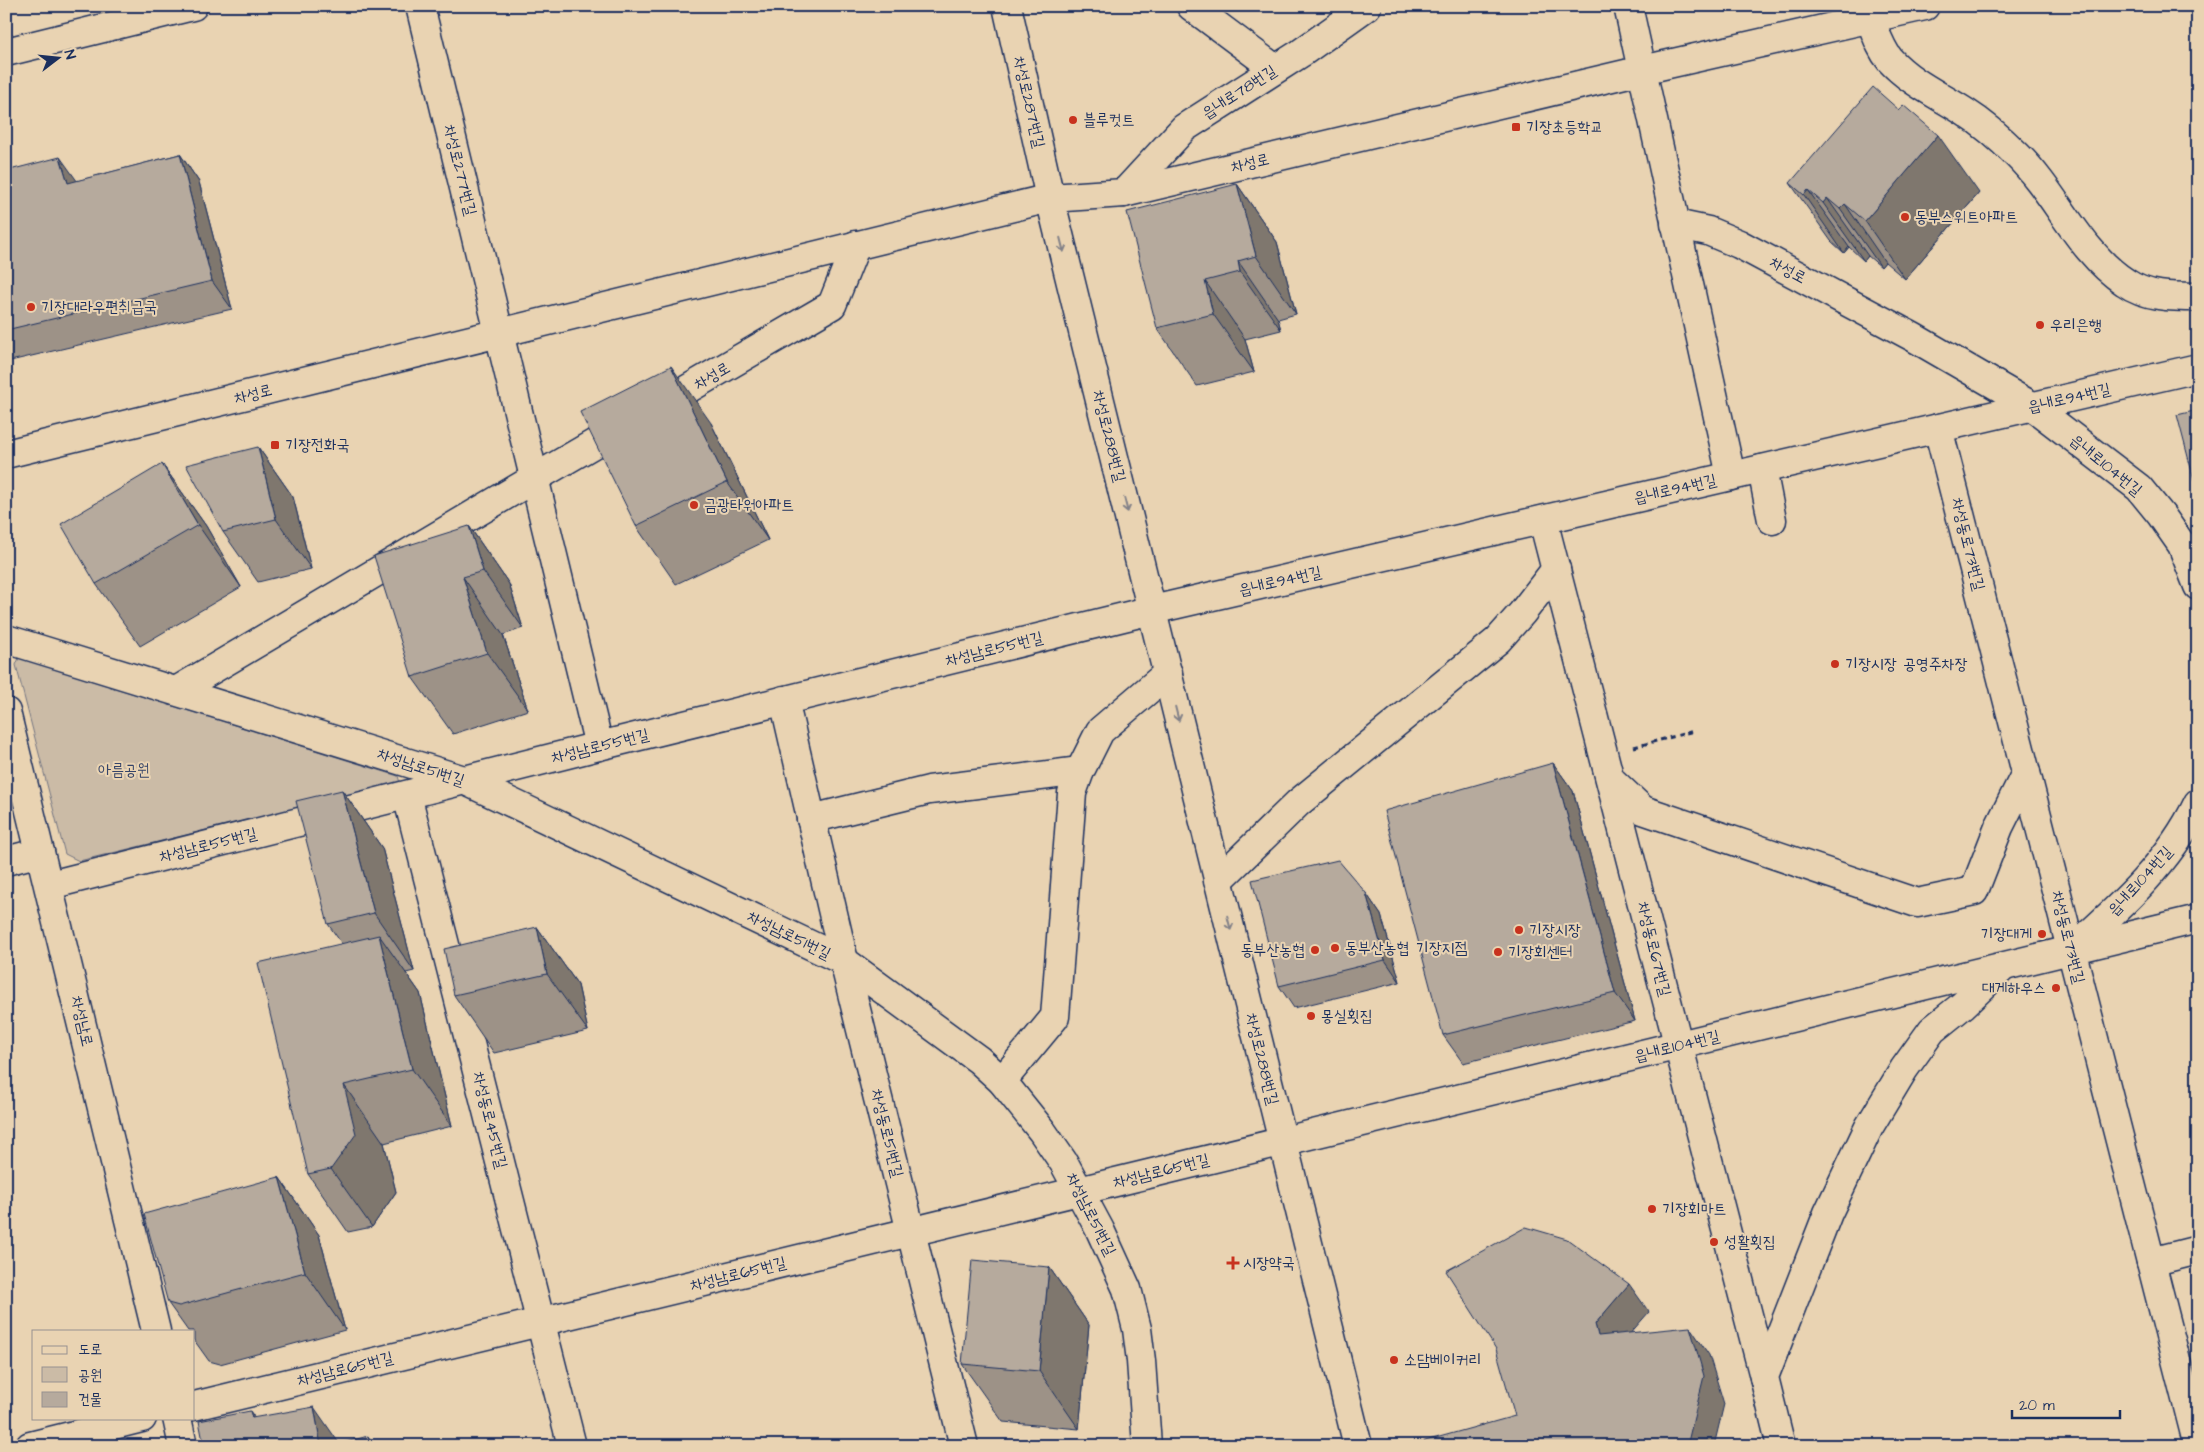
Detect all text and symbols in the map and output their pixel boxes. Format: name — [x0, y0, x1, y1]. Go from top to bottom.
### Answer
north arrow — [32, 32, 82, 82]
text: N — [59, 48, 80, 62]
street label: 차성로287번길 — [1008, 54, 1050, 150]
street label: 읍내로78번길 — [1198, 60, 1281, 124]
place label: 블루컷트 — [1083, 109, 1135, 131]
marker: 블루컷트 — [1067, 114, 1079, 126]
place label: 기장초등학교 — [1526, 116, 1603, 138]
marker: 기장초등학교 — [1510, 121, 1522, 133]
street label: 차성로277번길 — [438, 122, 482, 218]
street label: 차성로 — [1229, 148, 1271, 178]
place label: 동부스위트아파트 — [1915, 206, 2018, 228]
marker: 동부스위트아파트 — [1899, 211, 1911, 223]
one-way arrow — [1058, 237, 1067, 253]
street label: 차성로 — [1766, 251, 1810, 289]
place label: 기장대라우편취급국 — [41, 296, 157, 318]
marker: 기장대라우편취급국 — [25, 301, 37, 313]
place label: 우리은행 — [2050, 314, 2102, 336]
marker: 우리은행 — [2034, 319, 2046, 331]
street label: 차성로 — [690, 357, 734, 395]
street label: 읍내로94번길 — [2025, 378, 2113, 418]
street label: 차성로 — [232, 379, 274, 409]
street label: 차성로288번길 — [1087, 388, 1131, 485]
street label: 읍내로104번길 — [2065, 429, 2147, 501]
place label: 기장전화국 — [285, 434, 350, 456]
marker: 기장전화국 — [269, 439, 281, 451]
street label: 읍내로94번길 — [1631, 469, 1719, 509]
place label: 금광타워아파트 — [704, 494, 794, 516]
street label: 차성동로73번길 — [1946, 495, 1990, 593]
one-way arrow — [1122, 497, 1131, 513]
marker: 금광타워아파트 — [688, 499, 700, 511]
street label: 읍내로94번길 — [1236, 561, 1324, 601]
street label: 차성남로55번길 — [943, 626, 1045, 672]
place label: 기장시장 공영주차장 — [1845, 653, 1967, 675]
marker: 기장시장 공영주차장 — [1829, 658, 1841, 670]
one-way arrow — [1173, 705, 1183, 721]
street label: 차성남로55번길 — [549, 723, 651, 769]
street label: 차성남로51번길 — [375, 743, 468, 792]
park label: 아름공원 — [98, 759, 150, 781]
street label: 차성남로55번길 — [157, 822, 259, 868]
street label: 읍내로104번길 — [2103, 841, 2178, 921]
street label: 차성동로73번길 — [2046, 888, 2090, 986]
street label: 차성동로67번길 — [1632, 899, 1676, 999]
street label: 차성남로51번길 — [743, 905, 835, 965]
one-way arrow — [1225, 914, 1234, 930]
place label: 기장시장 — [1529, 919, 1581, 941]
place label: 기장대게 — [1981, 923, 2032, 945]
marker: 기장시장 — [1513, 924, 1525, 936]
marker: 기장대게 — [2036, 928, 2048, 940]
place label: 동부산농협 기장지점 — [1345, 937, 1467, 959]
place label: 동부산농협 — [1241, 939, 1305, 961]
place label: 기장회센터 — [1508, 941, 1572, 963]
marker: 동부산농협 기장지점 — [1329, 942, 1341, 954]
marker: 동부산농협 — [1309, 944, 1321, 956]
marker: 기장회센터 — [1492, 946, 1504, 958]
place label: 대게하우스 — [1982, 977, 2046, 999]
marker: 대게하우스 — [2050, 982, 2062, 994]
street label: 차성남로 — [65, 993, 99, 1049]
place label: 몽실횟집 — [1321, 1005, 1373, 1027]
marker: 몽실횟집 — [1305, 1010, 1317, 1022]
street label: 차성로288번길 — [1240, 1011, 1284, 1108]
street label: 읍내로104번길 — [1632, 1025, 1722, 1067]
street label: 차성동로45번길 — [467, 1069, 513, 1171]
street label: 차성동로51번길 — [865, 1086, 909, 1180]
street label: 차성남로65번길 — [1110, 1148, 1212, 1194]
street label: 차성남로51번길 — [1061, 1169, 1121, 1259]
place label: 기장회마트 — [1662, 1198, 1726, 1220]
marker: 기장회마트 — [1646, 1203, 1658, 1215]
place label: 성활횟집 — [1724, 1231, 1776, 1253]
marker: 성활횟집 — [1708, 1236, 1720, 1248]
street label: 차성남로65번길 — [687, 1251, 789, 1297]
place label: 시장약국 — [1243, 1252, 1295, 1274]
marker: 시장약국 — [1227, 1257, 1239, 1269]
legend — [32, 1330, 195, 1420]
text: 도로 — [78, 1339, 102, 1360]
street label: 차성남로65번길 — [294, 1346, 396, 1392]
place label: 소담베이커리 — [1404, 1349, 1481, 1371]
marker: 소담베이커리 — [1388, 1354, 1400, 1366]
text: 공원 — [78, 1365, 102, 1386]
scale bar — [2012, 1387, 2119, 1419]
text: 건물 — [78, 1389, 102, 1410]
text: 20 m — [2019, 1395, 2055, 1416]

